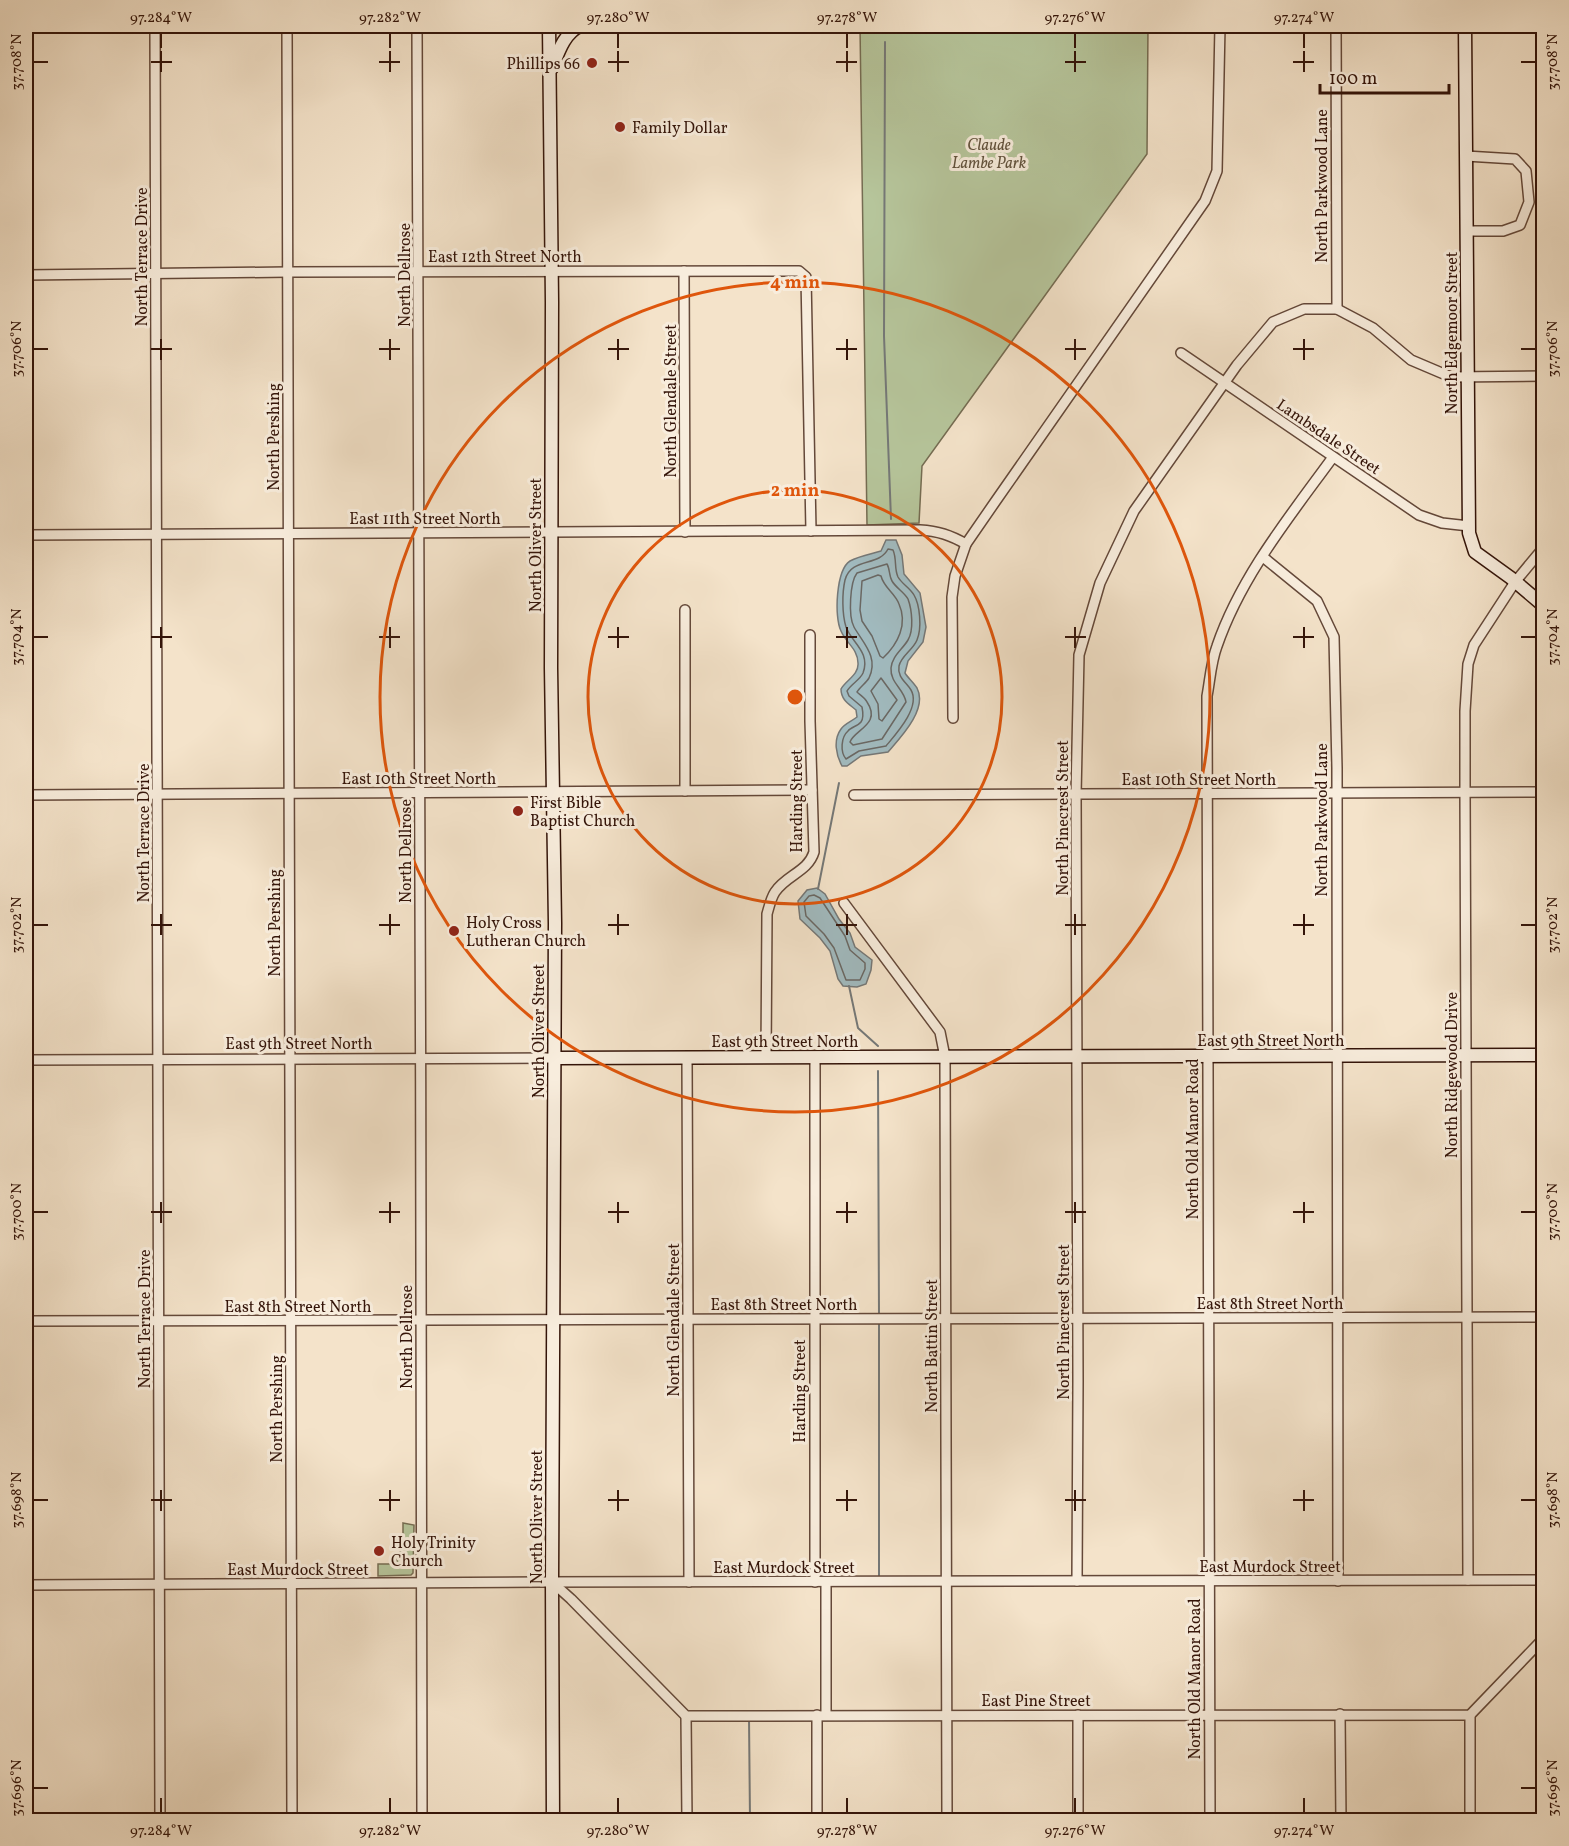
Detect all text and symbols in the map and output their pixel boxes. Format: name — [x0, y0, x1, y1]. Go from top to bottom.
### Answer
text: 97.284°W — [130, 8, 192, 29]
text: 97.282°W — [359, 8, 421, 29]
text: 97.280°W — [587, 8, 649, 29]
text: 97.278°W — [817, 8, 877, 29]
text: 97.276°W — [1044, 8, 1106, 29]
text: 97.274°W — [1274, 8, 1334, 29]
text: 37.708°N — [7, 34, 28, 90]
text: 37.708°N — [1543, 34, 1564, 90]
place label: Phillips 66 — [507, 54, 580, 76]
marker: Phillips 66 — [585, 56, 599, 70]
scale bar — [1320, 57, 1449, 95]
text: 100 m — [1329, 67, 1378, 92]
street label: North Parkwood Lane — [1312, 109, 1334, 263]
place label: Family Dollar — [632, 118, 728, 140]
marker: Family Dollar — [613, 120, 627, 134]
park label: Claude Lambe Park — [952, 135, 1027, 175]
street label: North Terrace Drive — [132, 187, 154, 327]
street label: North Dellrose — [395, 223, 417, 327]
street label: East 12th Street North — [428, 247, 582, 269]
street label: North Edgemoor Street — [1442, 251, 1464, 414]
text: 4 min — [770, 271, 820, 296]
text: 37.706°N — [7, 321, 28, 377]
text: 37.706°N — [1543, 321, 1564, 377]
street label: North Glendale Street — [661, 324, 683, 478]
street label: North Pershing — [264, 383, 286, 491]
street label: Lambsdale Street — [1271, 395, 1385, 481]
street label: North Oliver Street — [526, 477, 548, 612]
text: 2 min — [771, 479, 819, 504]
street label: East 11th Street North — [349, 509, 501, 531]
text: 37.704°N — [7, 608, 28, 666]
text: 37.704°N — [1543, 608, 1564, 666]
centre of rings — [785, 687, 805, 707]
street label: North Pinecrest Street — [1053, 740, 1075, 896]
street label: North Parkwood Lane — [1312, 743, 1334, 897]
street label: Harding Street — [787, 749, 809, 853]
street label: North Terrace Drive — [134, 763, 156, 903]
street label: East 10th Street North — [342, 769, 496, 791]
street label: East 10th Street North — [1122, 770, 1276, 792]
place label: First Bible Baptist Church — [530, 793, 635, 833]
street label: North Dellrose — [396, 799, 418, 903]
marker: First Bible Baptist Church — [511, 804, 525, 818]
street label: North Pershing — [265, 869, 287, 977]
text: 37.702°N — [7, 897, 28, 953]
text: 37.702°N — [1543, 897, 1564, 953]
place label: Holy Cross Lutheran Church — [466, 913, 586, 953]
marker: Holy Cross Lutheran Church — [447, 924, 461, 938]
street label: North Oliver Street — [529, 963, 551, 1098]
street label: North Ridgewood Drive — [1442, 992, 1464, 1158]
street label: East 9th Street North — [1197, 1031, 1345, 1053]
street label: East 9th Street North — [711, 1032, 859, 1054]
street label: East 9th Street North — [225, 1034, 373, 1056]
street label: North Old Manor Road — [1183, 1058, 1205, 1220]
text: 37.700°N — [7, 1183, 28, 1241]
text: 37.700°N — [1543, 1183, 1564, 1241]
street label: North Glendale Street — [664, 1243, 686, 1397]
street label: North Pinecrest Street — [1054, 1244, 1076, 1400]
street label: North Terrace Drive — [135, 1249, 157, 1389]
street label: North Battin Street — [922, 1279, 944, 1413]
street label: North Dellrose — [397, 1285, 419, 1389]
street label: East 8th Street North — [1196, 1294, 1344, 1316]
street label: East 8th Street North — [710, 1295, 858, 1317]
street label: East 8th Street North — [224, 1297, 372, 1319]
street label: Harding Street — [790, 1339, 812, 1443]
street label: North Pershing — [267, 1355, 289, 1463]
street label: North Oliver Street — [527, 1449, 549, 1584]
text: 37.698°N — [7, 1472, 28, 1528]
text: 37.698°N — [1543, 1472, 1564, 1528]
place label: Holy Trinity Church — [391, 1533, 476, 1573]
marker: Holy Trinity Church — [372, 1544, 386, 1558]
street label: East Murdock Street — [1199, 1557, 1341, 1579]
street label: East Murdock Street — [713, 1558, 855, 1580]
street label: East Murdock Street — [227, 1560, 369, 1582]
street label: North Old Manor Road — [1185, 1598, 1207, 1760]
street label: East Pine Street — [981, 1691, 1091, 1713]
text: 37.696°N — [7, 1759, 28, 1817]
text: 37.696°N — [1543, 1759, 1564, 1817]
text: 97.284°W — [130, 1821, 192, 1842]
text: 97.282°W — [359, 1821, 421, 1842]
text: 97.280°W — [587, 1821, 649, 1842]
text: 97.278°W — [817, 1821, 877, 1842]
text: 97.276°W — [1044, 1821, 1106, 1842]
text: 97.274°W — [1274, 1821, 1334, 1842]

